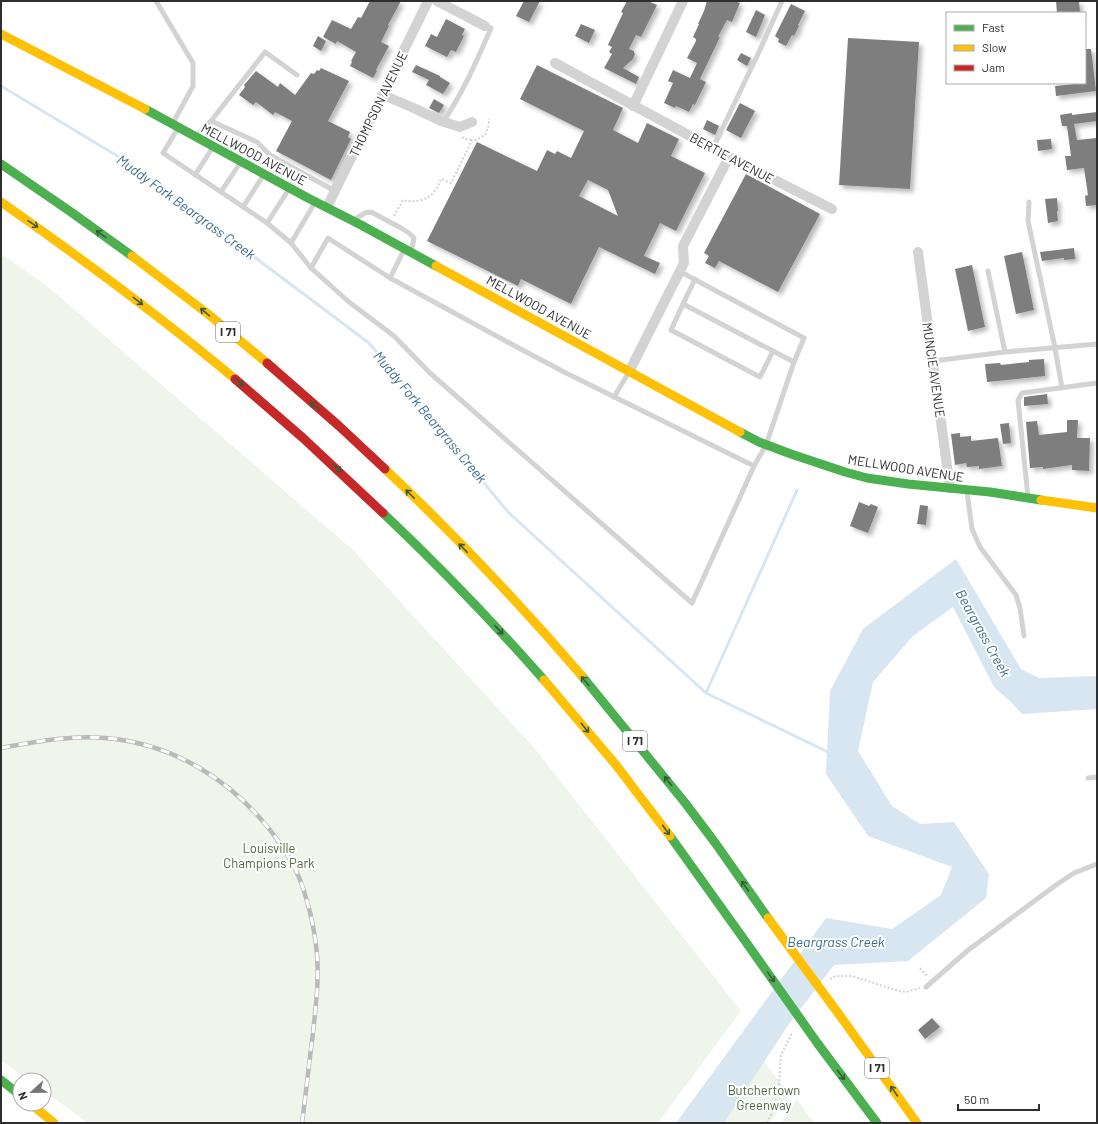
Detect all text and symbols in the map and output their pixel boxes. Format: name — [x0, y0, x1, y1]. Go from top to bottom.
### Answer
legend — [946, 12, 1086, 84]
text: Fast — [982, 20, 1005, 34]
text: Slow — [982, 40, 1007, 54]
street label: THOMPSON AVENUE — [345, 48, 411, 160]
text: Jam — [982, 60, 1005, 74]
street label: MELLWOOD AVENUE — [199, 119, 310, 189]
street label: BERTIE AVENUE — [687, 129, 777, 187]
water label: Muddy Fork Beargrass Creek — [114, 151, 259, 263]
one-way arrow — [27, 220, 38, 228]
one-way arrow — [96, 230, 107, 238]
street label: MELLWOOD AVENUE — [484, 272, 594, 342]
one-way arrow — [133, 296, 144, 305]
one-way arrow — [200, 308, 210, 317]
street label: MUNCIE AVENUE — [919, 321, 949, 419]
road number: I 71 — [216, 322, 240, 342]
water label: Muddy Fork Beargrass Creek — [370, 347, 491, 486]
one-way arrow — [234, 378, 245, 387]
one-way arrow — [309, 401, 320, 410]
street label: MELLWOOD AVENUE — [847, 451, 965, 485]
one-way arrow — [332, 464, 342, 473]
one-way arrow — [405, 489, 415, 499]
one-way arrow — [458, 543, 468, 553]
water label: Beargrass Creek — [952, 586, 1015, 680]
one-way arrow — [494, 625, 503, 635]
one-way arrow — [581, 676, 590, 686]
one-way arrow — [580, 723, 589, 734]
road number: I 71 — [623, 731, 647, 751]
one-way arrow — [664, 776, 672, 787]
one-way arrow — [661, 825, 670, 836]
park label: Louisville Champions Park — [223, 840, 315, 871]
one-way arrow — [741, 881, 749, 892]
water label: Beargrass Creek — [787, 933, 885, 950]
one-way arrow — [766, 971, 775, 982]
road number: I 71 — [865, 1058, 889, 1078]
one-way arrow — [837, 1069, 845, 1080]
north arrow — [12, 1072, 52, 1112]
park label: Butchertown Greenway — [728, 1082, 800, 1113]
one-way arrow — [890, 1086, 898, 1097]
scale bar — [958, 1086, 1039, 1112]
text: N — [15, 1090, 30, 1102]
text: 50 m — [964, 1092, 989, 1106]

